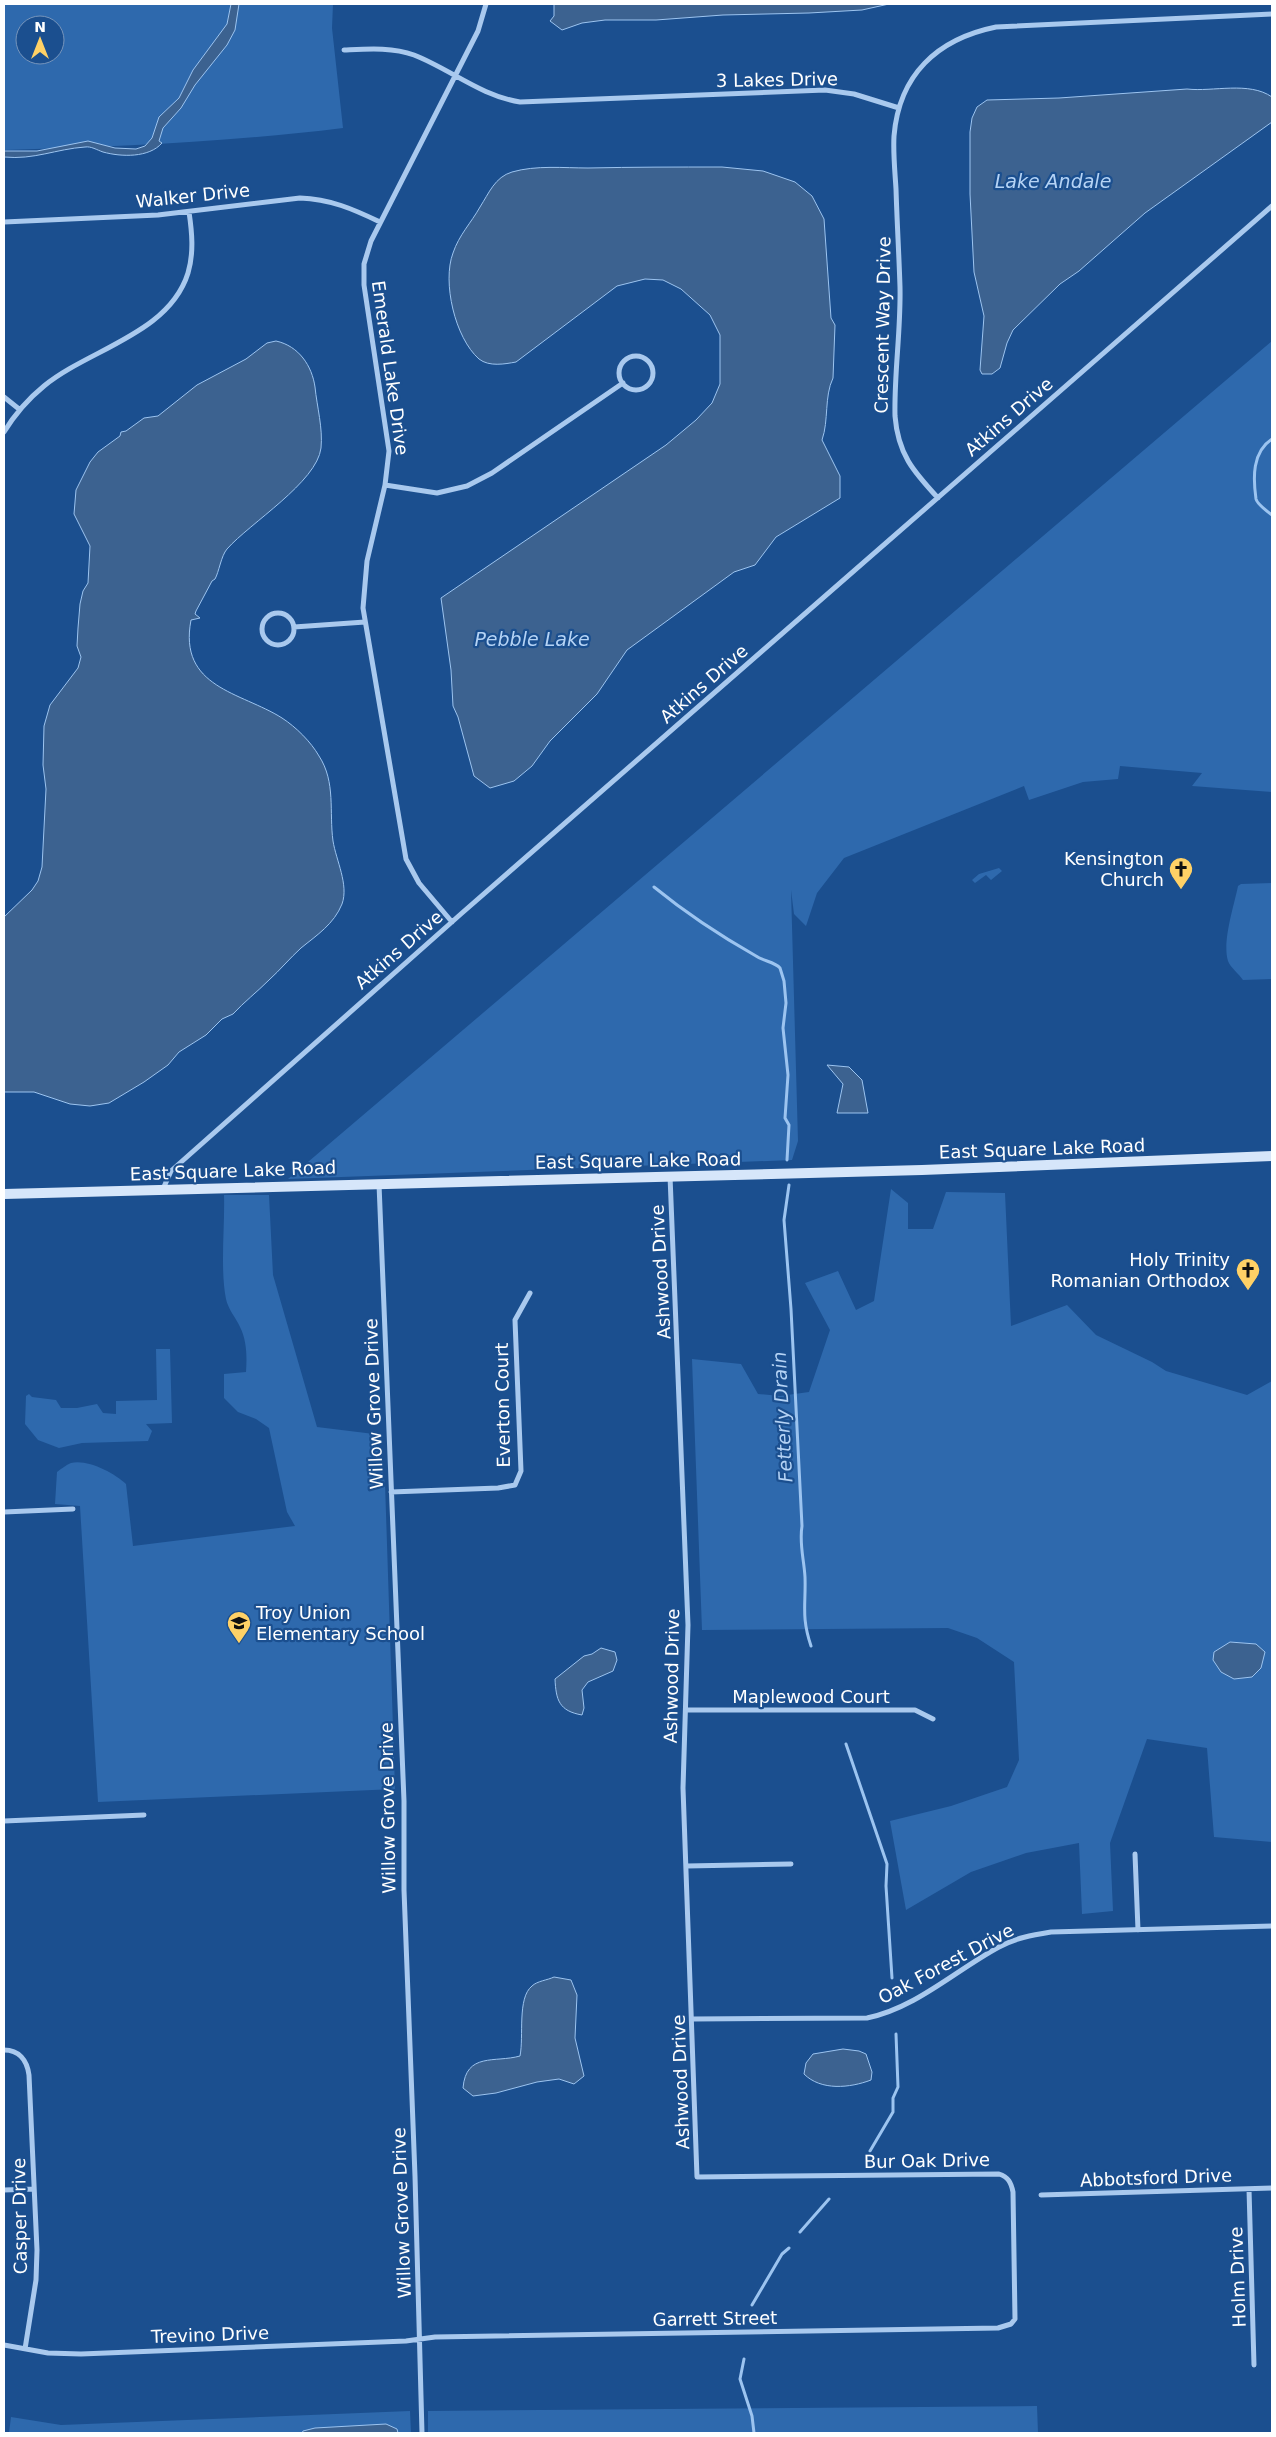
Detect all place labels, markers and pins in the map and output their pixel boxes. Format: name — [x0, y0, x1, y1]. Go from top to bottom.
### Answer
place label: Kensington Church — [1064, 848, 1164, 890]
church icon: Kensington Church — [1168, 856, 1194, 890]
place label: Holy Trinity Romanian Orthodox — [1051, 1249, 1230, 1291]
church icon: Holy Trinity Romanian Orthodox — [1235, 1257, 1261, 1291]
place label: Troy Union Elementary School — [255, 1602, 425, 1644]
school or university icon: Troy Union Elementary School — [226, 1610, 252, 1644]

